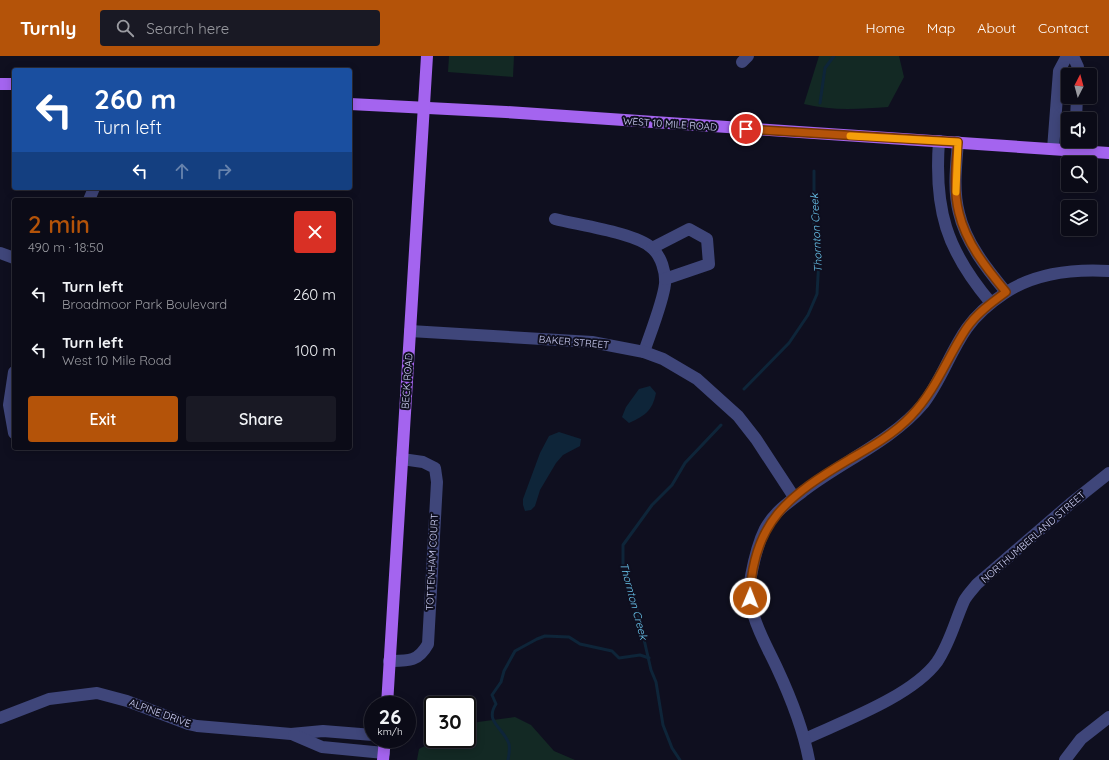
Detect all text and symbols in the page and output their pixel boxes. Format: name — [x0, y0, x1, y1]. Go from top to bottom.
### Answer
search box — [100, 10, 380, 46]
text: Turnly — [20, 16, 76, 40]
icon: search — [114, 17, 136, 39]
text: Search here — [146, 19, 229, 38]
text: Home — [866, 19, 905, 37]
text: Map — [927, 19, 955, 37]
text: About — [977, 19, 1016, 37]
text: Contact — [1038, 19, 1089, 37]
north arrow — [1061, 68, 1097, 104]
map controls — [1061, 68, 1097, 236]
text: 260 m — [94, 81, 176, 116]
icon: left — [28, 84, 80, 136]
pin — [729, 112, 763, 146]
button: sound — [1061, 112, 1097, 148]
street label: WEST 10 MILE ROAD — [622, 114, 718, 134]
text: Turn left — [94, 116, 162, 139]
icon: arrive — [735, 118, 757, 140]
button: search — [1061, 156, 1097, 192]
icon: left — [129, 160, 151, 182]
icon: ahead — [171, 160, 193, 182]
icon: right — [213, 160, 235, 182]
water label: Thornton Creek — [807, 192, 825, 273]
button: layers — [1061, 200, 1097, 236]
text: 2 min — [28, 209, 90, 239]
button: close — [294, 211, 336, 253]
text: 490 m · 18:50 — [28, 239, 104, 255]
text: Turn left — [62, 277, 124, 296]
icon: left — [28, 283, 50, 305]
text: 260 m — [293, 285, 336, 304]
text: Broadmoor Park Boulevard — [62, 296, 227, 312]
street label: BAKER STREET — [538, 332, 610, 352]
text: Turn left — [62, 333, 124, 352]
icon: left — [28, 339, 50, 361]
text: 100 m — [295, 341, 336, 360]
text: West 10 Mile Road — [62, 352, 171, 368]
street label: BECK ROAD — [399, 353, 415, 409]
button: Exit — [28, 396, 178, 442]
button: Share — [186, 396, 336, 442]
street label: NORTHUMBERLAND STREET — [978, 488, 1088, 586]
street label: TOTTENHAM COURT — [423, 513, 441, 611]
water label: Thornton Creek — [617, 561, 651, 642]
position arrow — [729, 577, 771, 619]
street label: ALPINE DRIVE — [127, 696, 193, 730]
speed limit sign: 30 — [424, 696, 476, 748]
text: 26 — [379, 704, 401, 729]
text: km/h — [377, 725, 403, 738]

